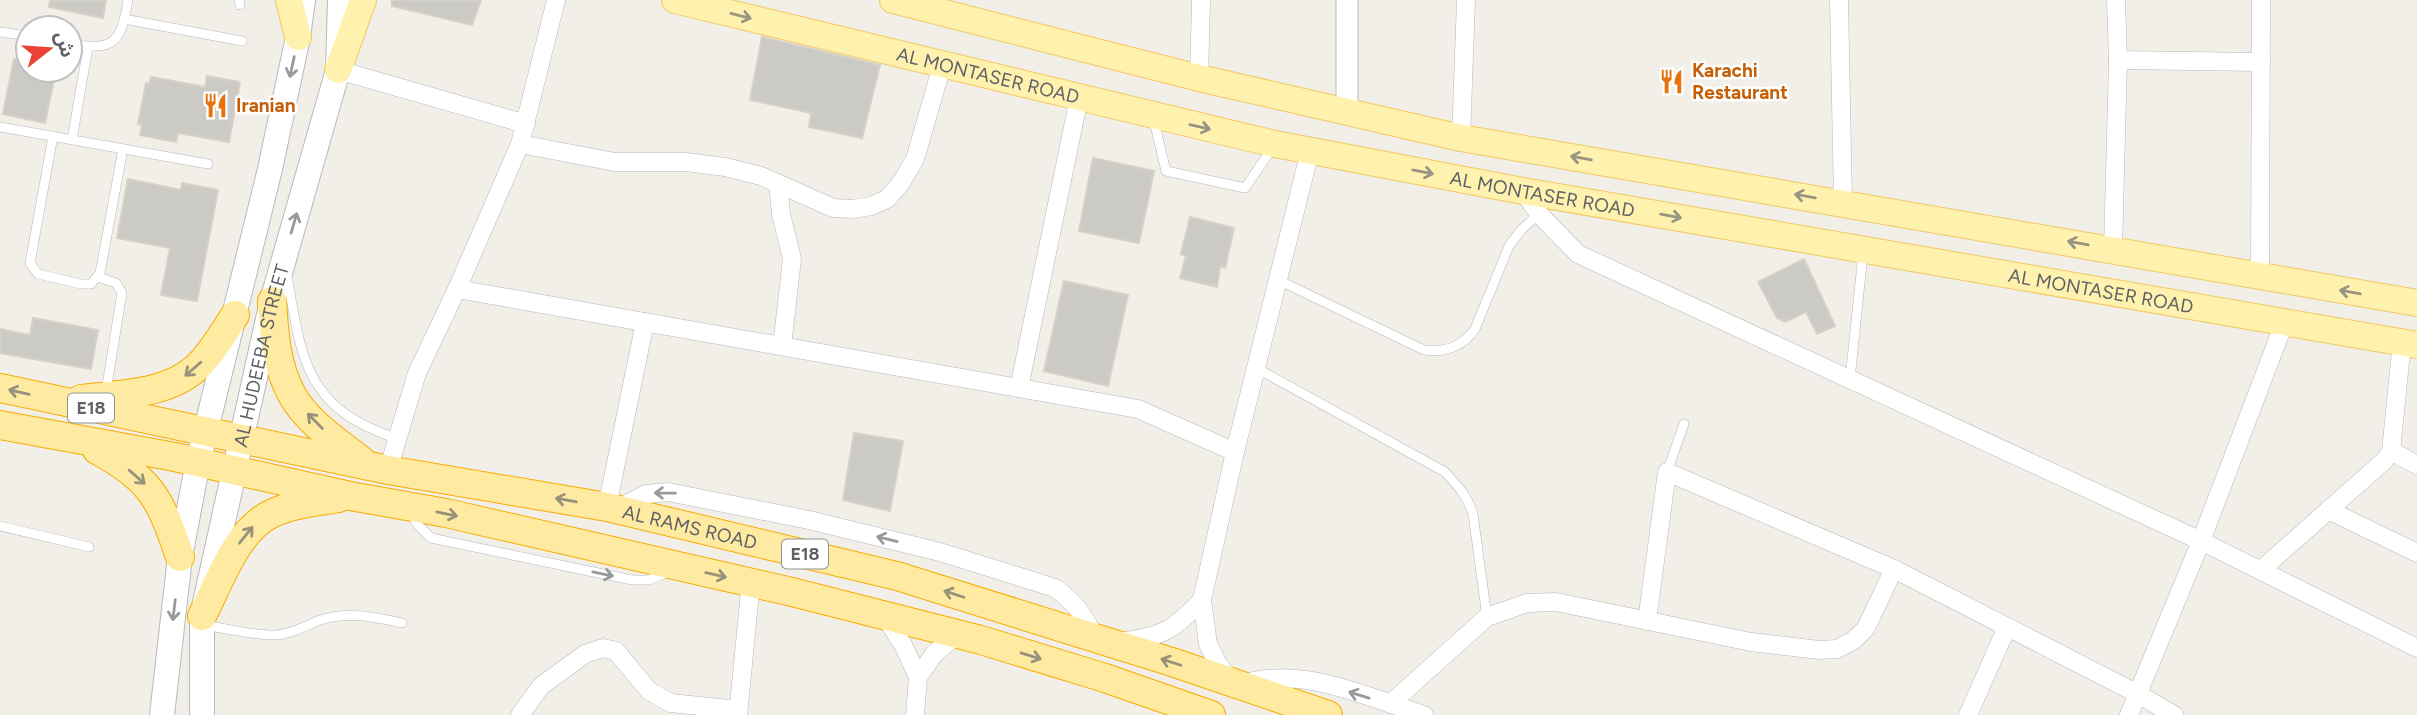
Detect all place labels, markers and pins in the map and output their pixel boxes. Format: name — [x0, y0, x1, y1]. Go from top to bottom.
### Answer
place label: Karachi Restaurant — [1692, 59, 1788, 104]
restaurant icon: Karachi Restaurant — [1658, 67, 1686, 95]
restaurant icon: Iranian — [202, 91, 230, 119]
place label: Iranian — [236, 94, 296, 117]

